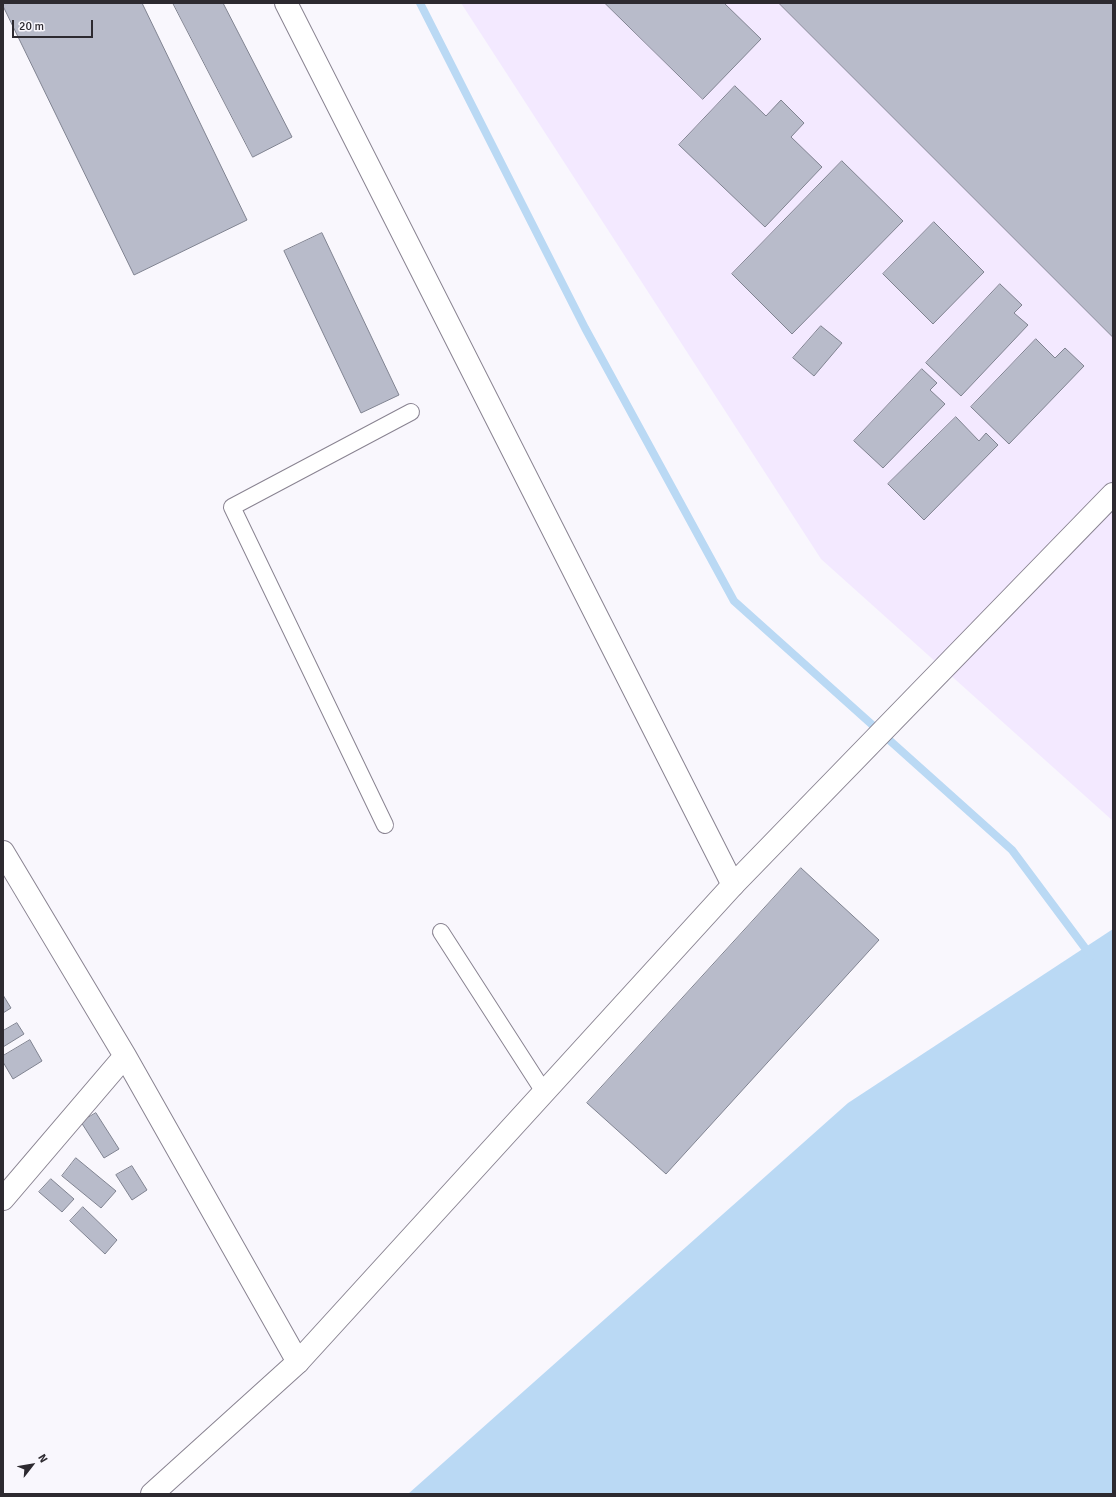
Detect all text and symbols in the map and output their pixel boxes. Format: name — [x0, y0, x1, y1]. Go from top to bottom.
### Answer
scale bar — [14, 12, 95, 38]
text: 20 m — [19, 19, 44, 34]
north arrow — [12, 1445, 52, 1485]
text: N — [35, 1452, 50, 1465]

